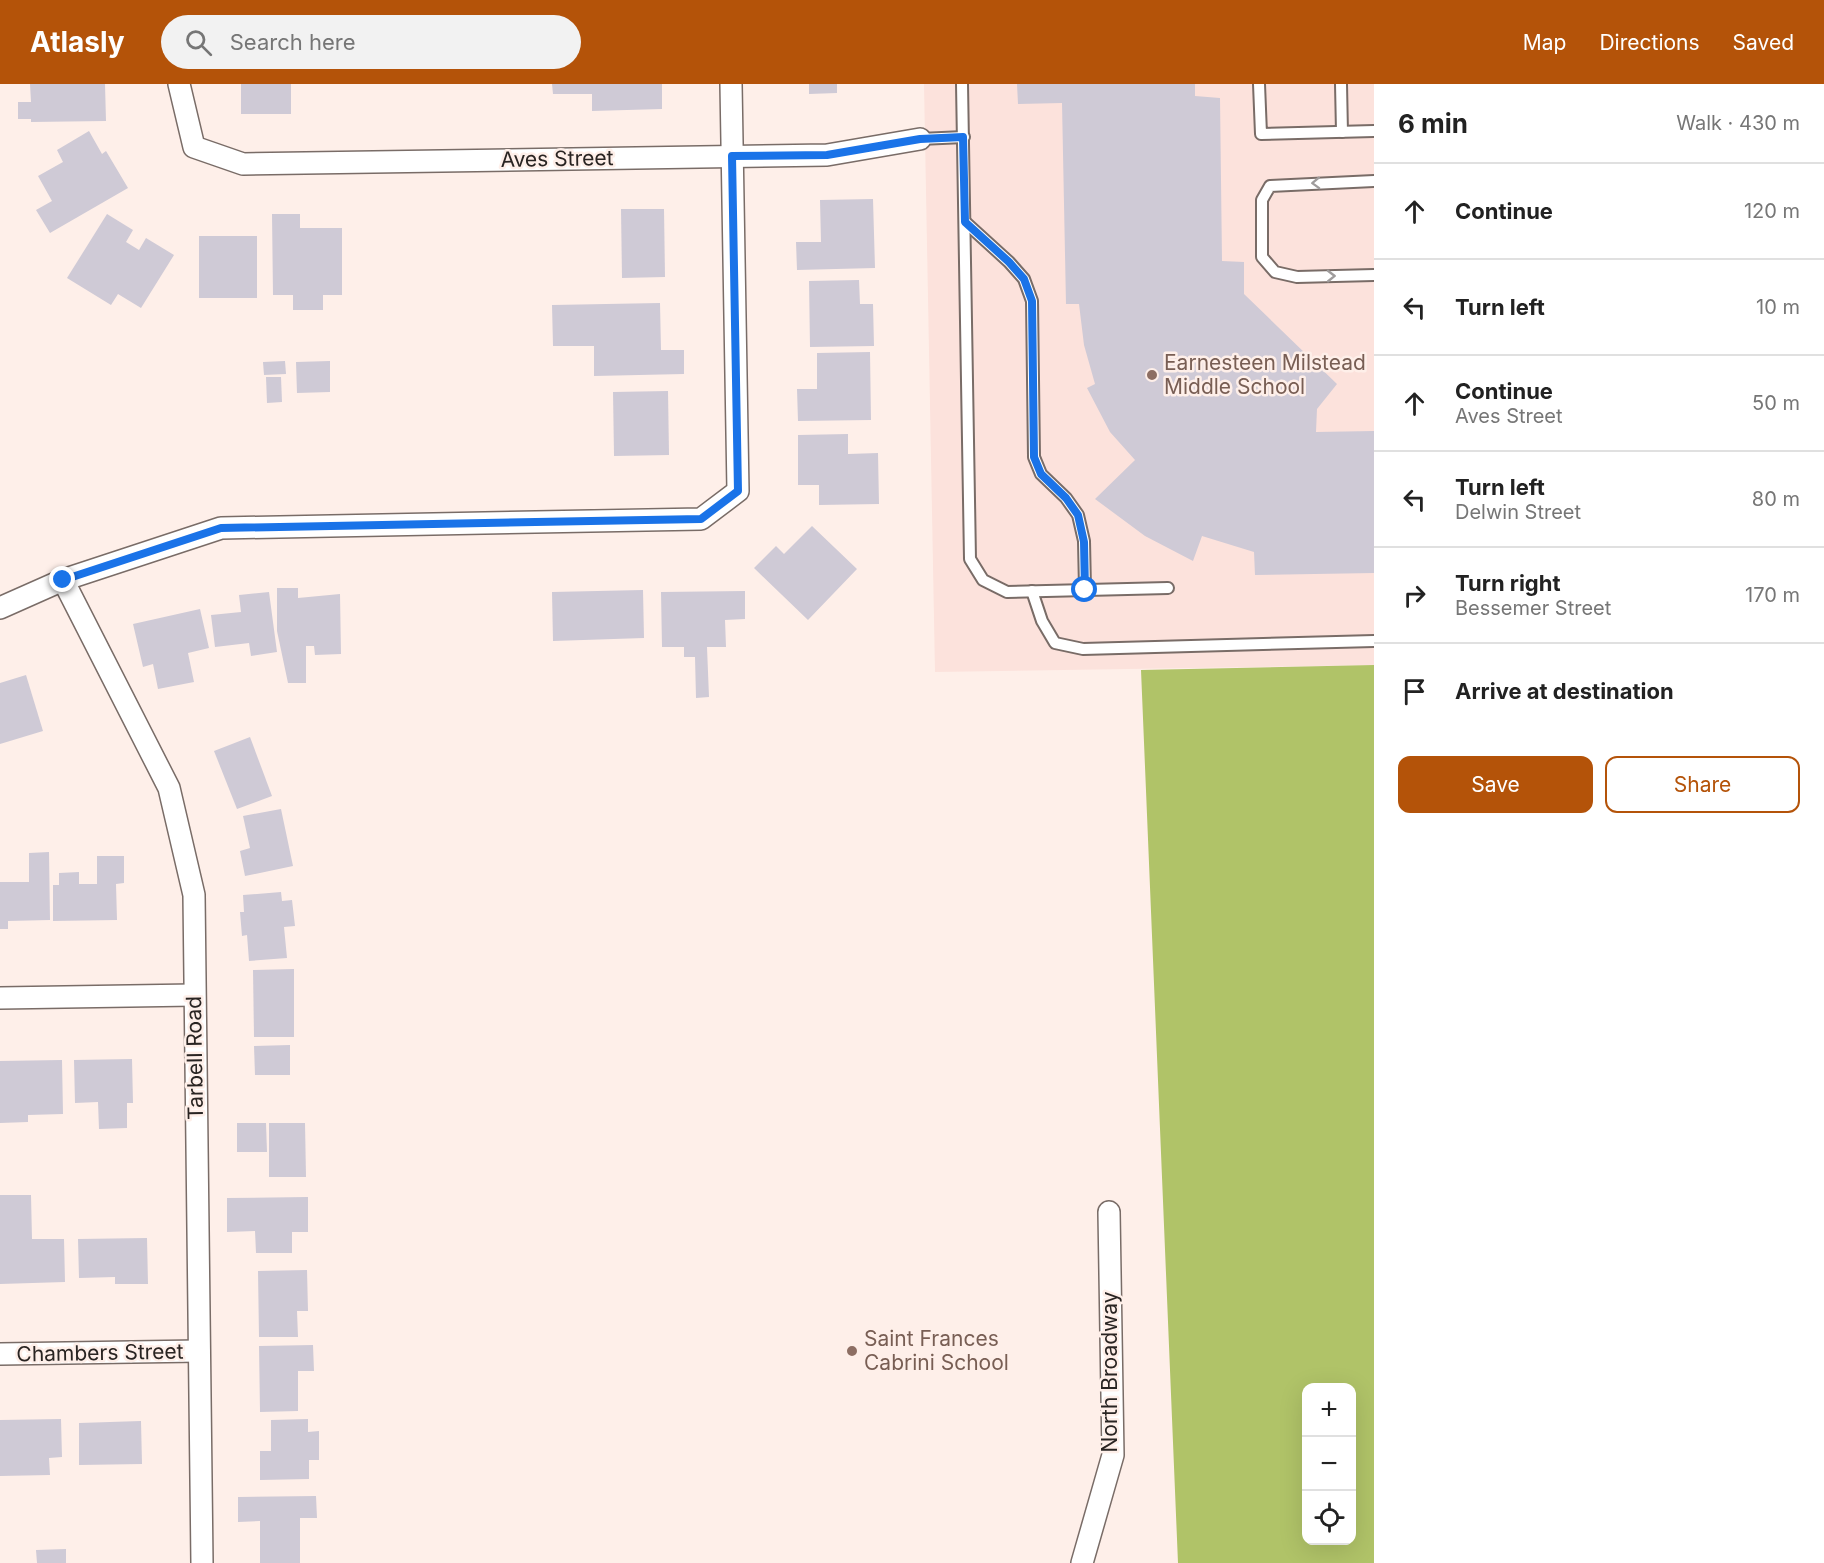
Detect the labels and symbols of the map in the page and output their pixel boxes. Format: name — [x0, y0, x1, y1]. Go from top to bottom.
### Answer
street label: Aves Street — [500, 145, 614, 172]
one-way arrow — [1311, 177, 1320, 190]
one-way arrow — [1326, 270, 1335, 282]
place label: Earnesteen Milstead Middle School — [1164, 350, 1366, 399]
marker: Earnesteen Milstead Middle School — [1145, 368, 1159, 382]
route end — [49, 566, 75, 592]
route start — [1071, 576, 1097, 602]
street label: Tarbell Road — [181, 996, 208, 1120]
street label: North Broadway — [1097, 1291, 1122, 1453]
place label: Saint Frances Cabrini School — [864, 1326, 1009, 1375]
street label: Chambers Street — [16, 1339, 184, 1366]
marker: Saint Frances Cabrini School — [845, 1344, 859, 1358]

